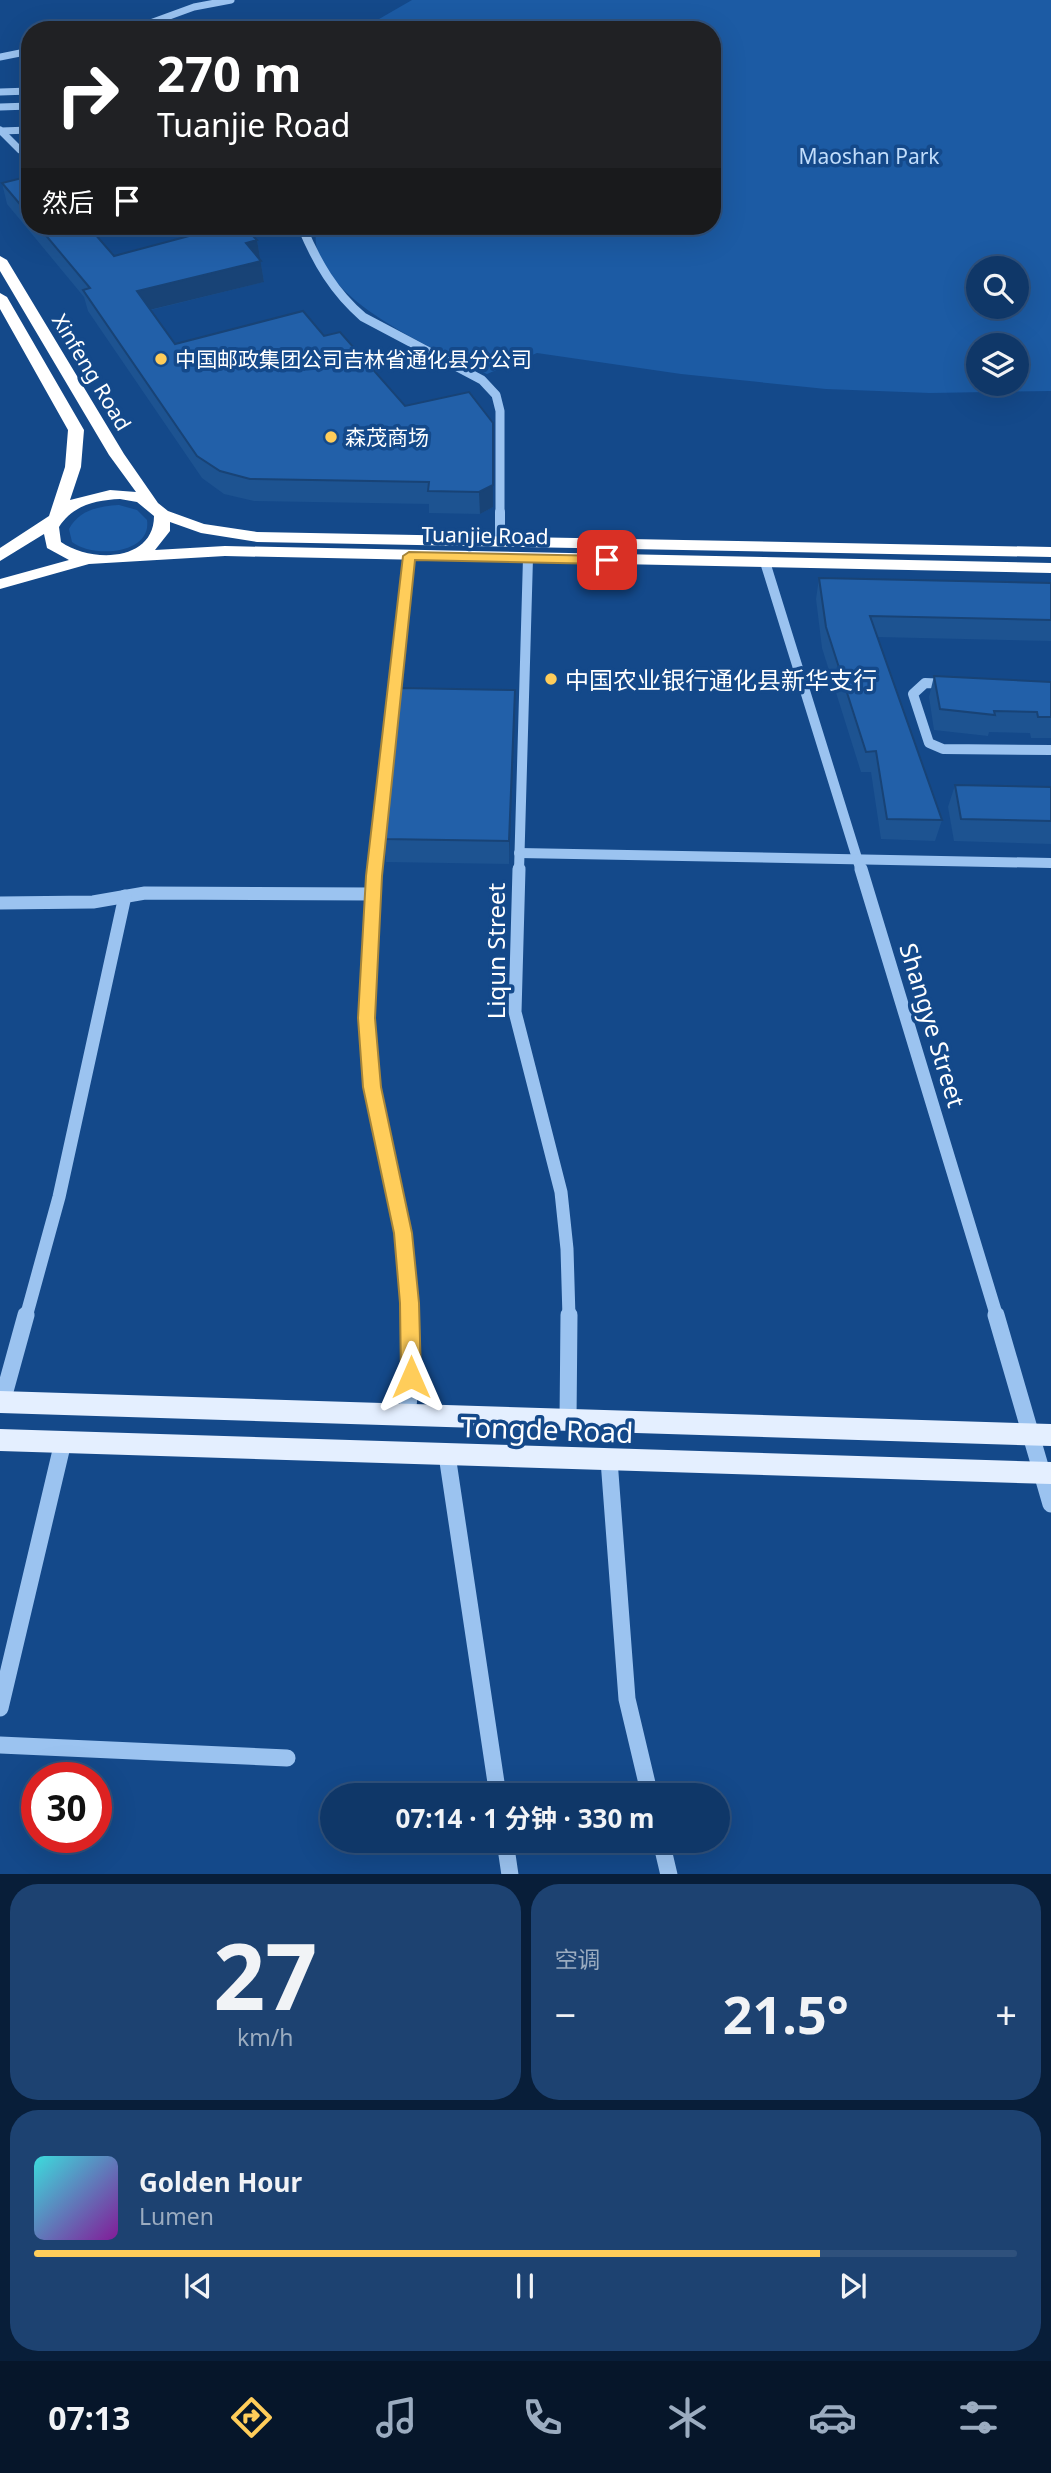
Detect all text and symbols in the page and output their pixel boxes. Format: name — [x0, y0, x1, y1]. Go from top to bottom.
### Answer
text: 270 m — [157, 40, 302, 106]
icon: right — [42, 49, 133, 140]
text: Tuanjie Road — [157, 103, 350, 146]
park label: Maoshan Park — [798, 142, 940, 170]
icon: arrive — [108, 182, 146, 220]
text: 然后 — [42, 184, 94, 220]
map controls — [966, 256, 1029, 396]
button: search — [966, 256, 1029, 319]
street label: Xinfeng Road — [46, 308, 138, 436]
button: layers — [966, 333, 1029, 396]
place label: 中国邮政集团公司吉林省通化县分公司 — [175, 345, 532, 373]
marker: 中国邮政集团公司吉林省通化县分公司 — [153, 351, 169, 367]
place label: 森茂商场 — [345, 423, 429, 451]
marker: 森茂商场 — [323, 429, 339, 445]
street label: Tuanjie Road — [421, 520, 549, 550]
pin — [577, 530, 637, 590]
icon: arrive — [588, 541, 626, 579]
place label: 中国农业银行通化县新华支行 — [565, 663, 877, 696]
marker: 中国农业银行通化县新华支行 — [543, 671, 559, 687]
street label: Liqun Street — [479, 882, 512, 1019]
street label: Shangye Street — [892, 939, 974, 1111]
position arrow — [374, 1340, 448, 1414]
street label: Tongde Road — [460, 1407, 634, 1451]
speed limit sign: 30 — [21, 1762, 112, 1853]
text: 07:14 · 1 分钟 · 330 m — [396, 1800, 654, 1836]
text: 27 — [213, 1913, 317, 2037]
text: 空调 — [555, 1943, 601, 1975]
text: 21.5° — [723, 1978, 849, 2049]
text: − — [555, 1988, 576, 2040]
text: + — [995, 1988, 1017, 2040]
text: km/h — [237, 2021, 294, 2053]
text: Golden Hour — [139, 2164, 302, 2200]
text: Lumen — [139, 2200, 214, 2232]
icon: previous — [179, 2267, 217, 2305]
icon: pause — [506, 2267, 544, 2305]
icon: next — [834, 2267, 872, 2305]
icon: directions — [227, 2393, 276, 2442]
icon: music — [372, 2393, 421, 2442]
icon: phone — [518, 2393, 567, 2442]
icon: climate — [663, 2393, 712, 2442]
icon: car — [808, 2393, 857, 2442]
icon: filters — [954, 2393, 1003, 2442]
text: 07:13 — [48, 2396, 130, 2439]

